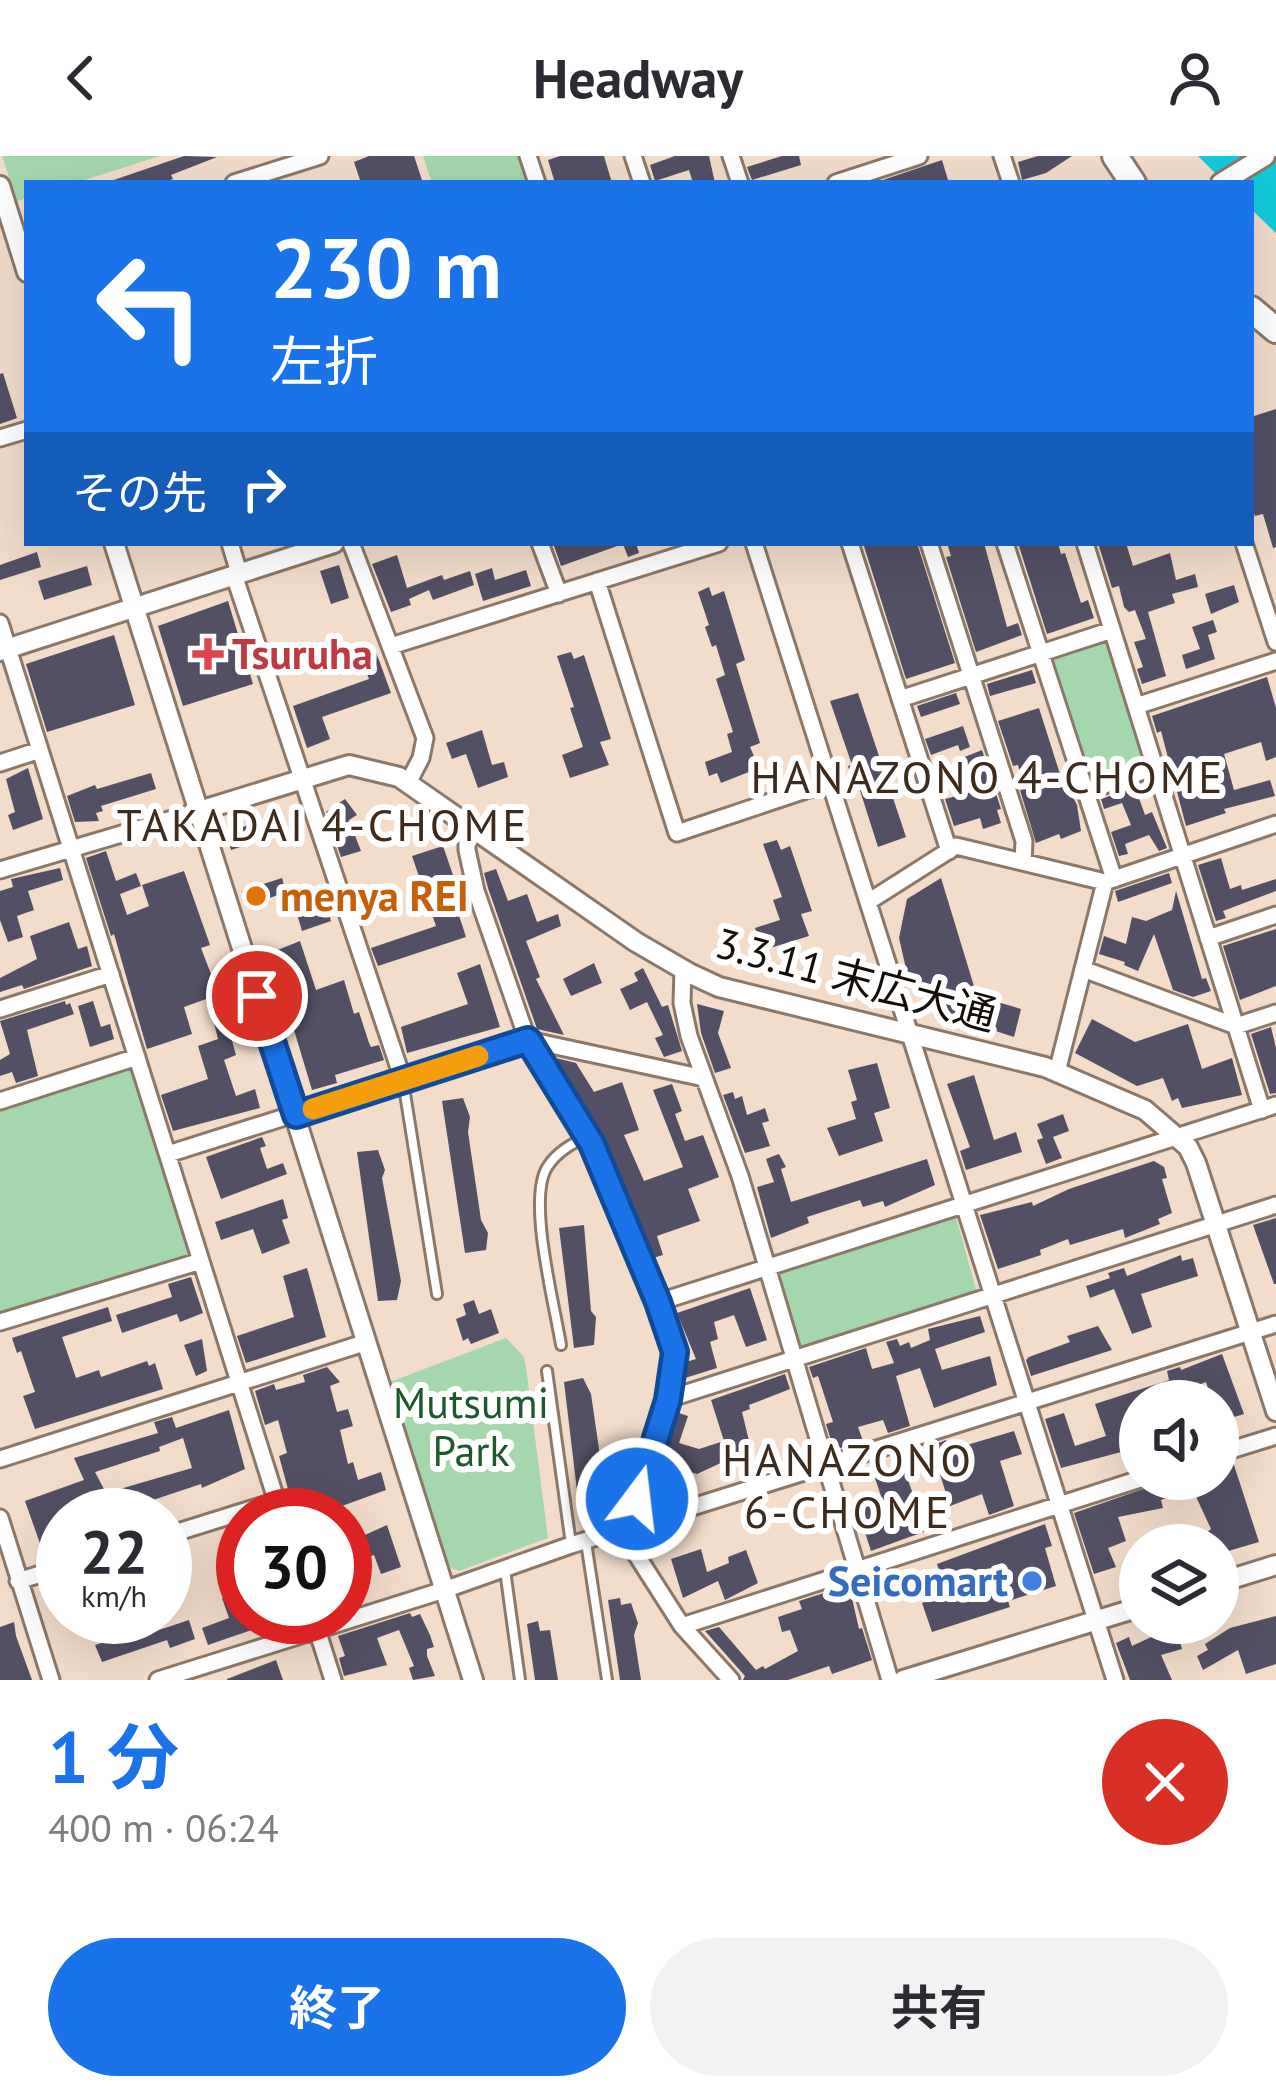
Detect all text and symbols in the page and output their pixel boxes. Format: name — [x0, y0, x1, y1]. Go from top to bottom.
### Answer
text: Headway — [533, 43, 743, 113]
icon: back — [48, 45, 114, 111]
icon: person — [1162, 45, 1228, 111]
text: 230 m — [270, 212, 502, 321]
icon: left — [72, 228, 228, 384]
text: 左折 — [270, 326, 378, 396]
icon: right — [231, 456, 297, 522]
text: その先 — [72, 463, 207, 521]
place label: Tsuruha — [232, 626, 373, 681]
marker: Tsuruha — [195, 641, 221, 667]
district label: HANAZONO 4-CHOME — [750, 747, 1226, 805]
district label: TAKADAI 4-CHOME — [117, 795, 529, 853]
place label: menya REI — [280, 868, 469, 923]
marker: menya REI — [243, 883, 269, 909]
street label: 3.3.11 末広大通 — [710, 915, 1003, 1042]
pin — [206, 945, 308, 1047]
icon: arrive — [224, 963, 290, 1029]
park label: Mutsumi Park — [393, 1375, 549, 1478]
map controls — [1119, 1380, 1239, 1644]
button: sound — [1119, 1380, 1239, 1500]
district label: HANAZONO 6-CHOME — [722, 1430, 974, 1540]
position arrow — [574, 1436, 700, 1562]
speed limit sign: 30 — [216, 1488, 372, 1644]
text: 22 — [80, 1512, 148, 1590]
button: layers — [1119, 1524, 1239, 1644]
place label: Seicomart — [828, 1553, 1008, 1608]
marker: Seicomart — [1019, 1568, 1045, 1594]
text: km/h — [81, 1576, 147, 1615]
text: 1 分 — [48, 1710, 179, 1803]
button: close — [1102, 1719, 1228, 1845]
text: 400 m · 06:24 — [48, 1802, 279, 1853]
button: 終了 — [48, 1938, 626, 2076]
button: 共有 — [650, 1938, 1228, 2076]

